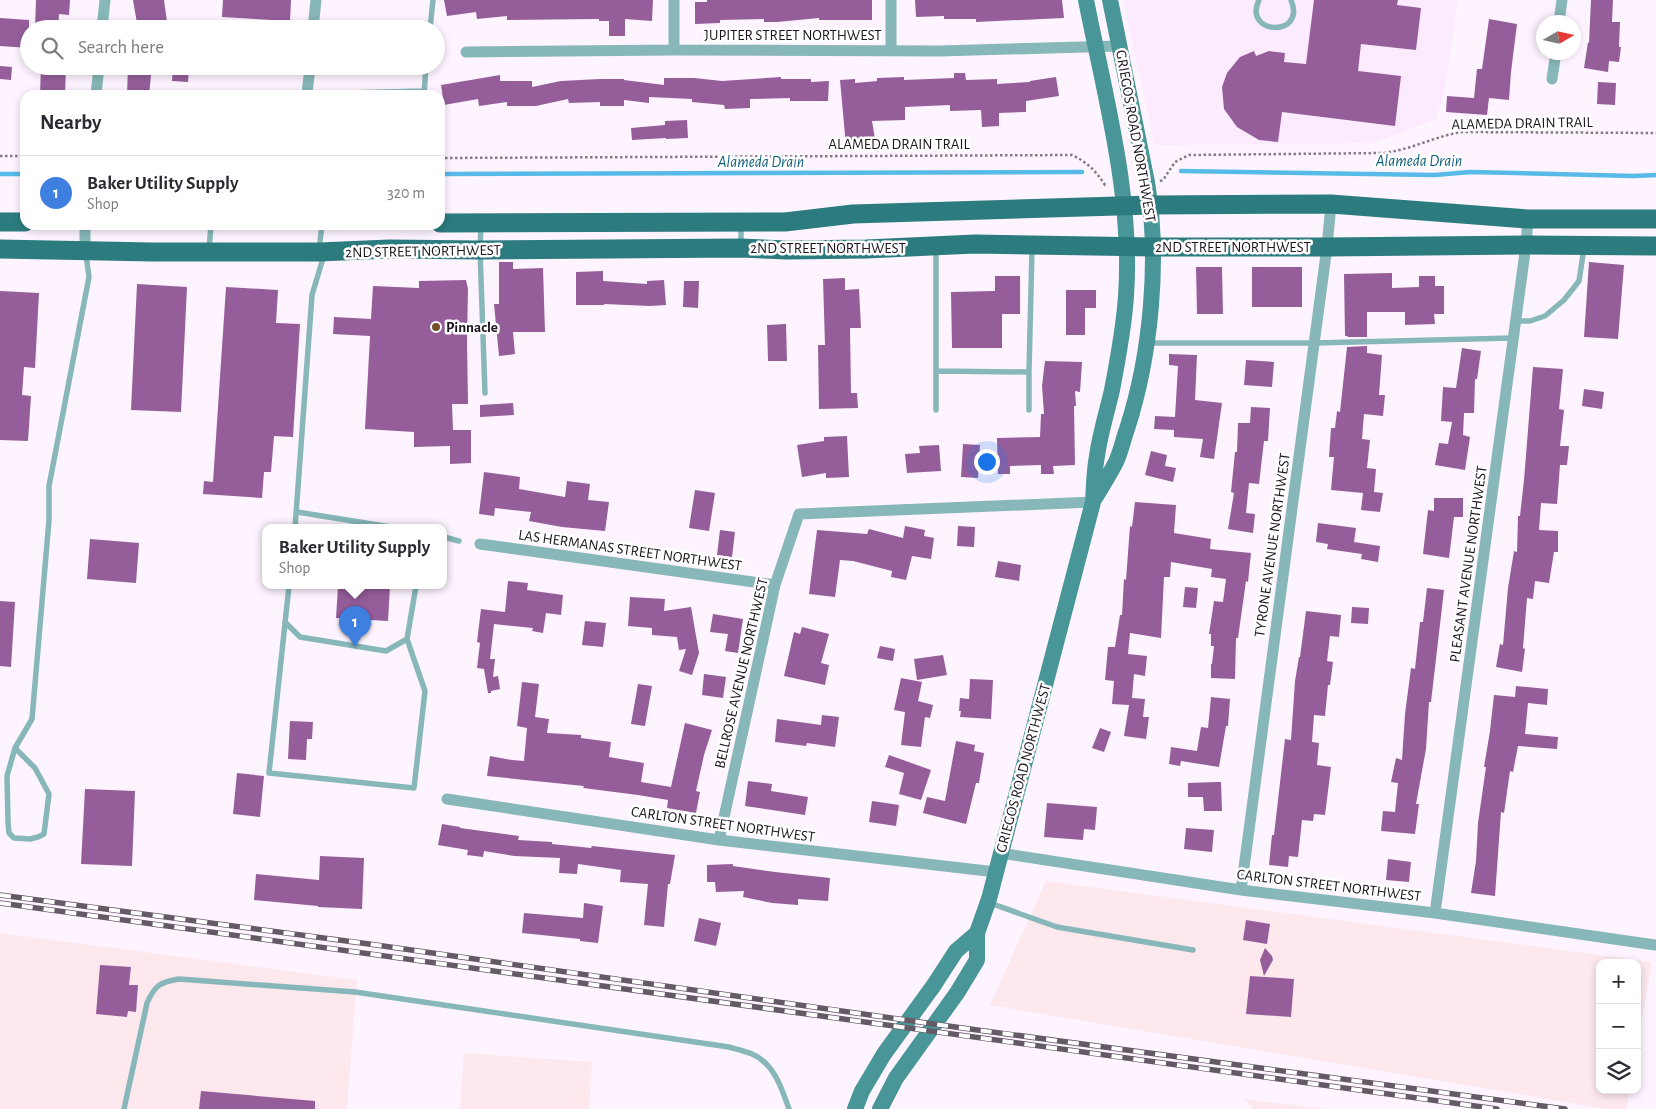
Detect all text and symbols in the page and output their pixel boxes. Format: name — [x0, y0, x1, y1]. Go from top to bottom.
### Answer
north arrow — [1536, 15, 1581, 60]
search box — [20, 20, 445, 75]
street label: JUPITER STREET NORTHWEST — [704, 28, 882, 43]
icon: search — [38, 34, 66, 62]
text: Search here — [78, 38, 164, 57]
street label: GRIEGOS ROAD NORTHWEST — [1113, 49, 1158, 224]
text: Nearby — [40, 112, 101, 133]
street label: ALAMEDA DRAIN TRAIL — [1451, 115, 1594, 132]
street label: ALAMEDA DRAIN TRAIL — [828, 137, 970, 152]
water label: Alameda Drain — [1375, 153, 1462, 169]
water label: Alameda Drain — [717, 154, 804, 170]
text: Baker Utility Supply — [87, 174, 239, 193]
text: 1 — [53, 185, 59, 201]
text: 320 m — [387, 185, 425, 201]
text: Shop — [87, 196, 119, 212]
street label: 2ND STREET NORTHWEST — [1155, 240, 1311, 255]
street label: 2ND STREET NORTHWEST — [750, 241, 906, 256]
street label: 2ND STREET NORTHWEST — [345, 243, 502, 260]
place label: Pinnacle — [446, 320, 498, 335]
marker: Pinnacle — [430, 321, 442, 333]
your location — [974, 449, 1000, 475]
street label: TYRONE AVENUE NORTHWEST — [1252, 451, 1293, 638]
street label: PLEASANT AVENUE NORTHWEST — [1447, 464, 1490, 663]
popup — [262, 524, 447, 589]
street label: LAS HERMANAS STREET NORTHWEST — [517, 527, 743, 574]
text: Baker Utility Supply — [279, 538, 430, 557]
text: Shop — [279, 560, 310, 576]
street label: BELLROSE AVENUE NORTHWEST — [712, 576, 771, 770]
pin: 1 — [339, 606, 371, 647]
street label: GRIEGOS ROAD NORTHWEST — [994, 681, 1053, 854]
street label: CARLTON STREET NORTHWEST — [630, 804, 816, 845]
street label: CARLTON STREET NORTHWEST — [1236, 867, 1423, 904]
map controls — [1596, 959, 1641, 1094]
button: + — [1596, 959, 1641, 1004]
button: − — [1596, 1004, 1641, 1049]
button: layers — [1596, 1049, 1641, 1094]

